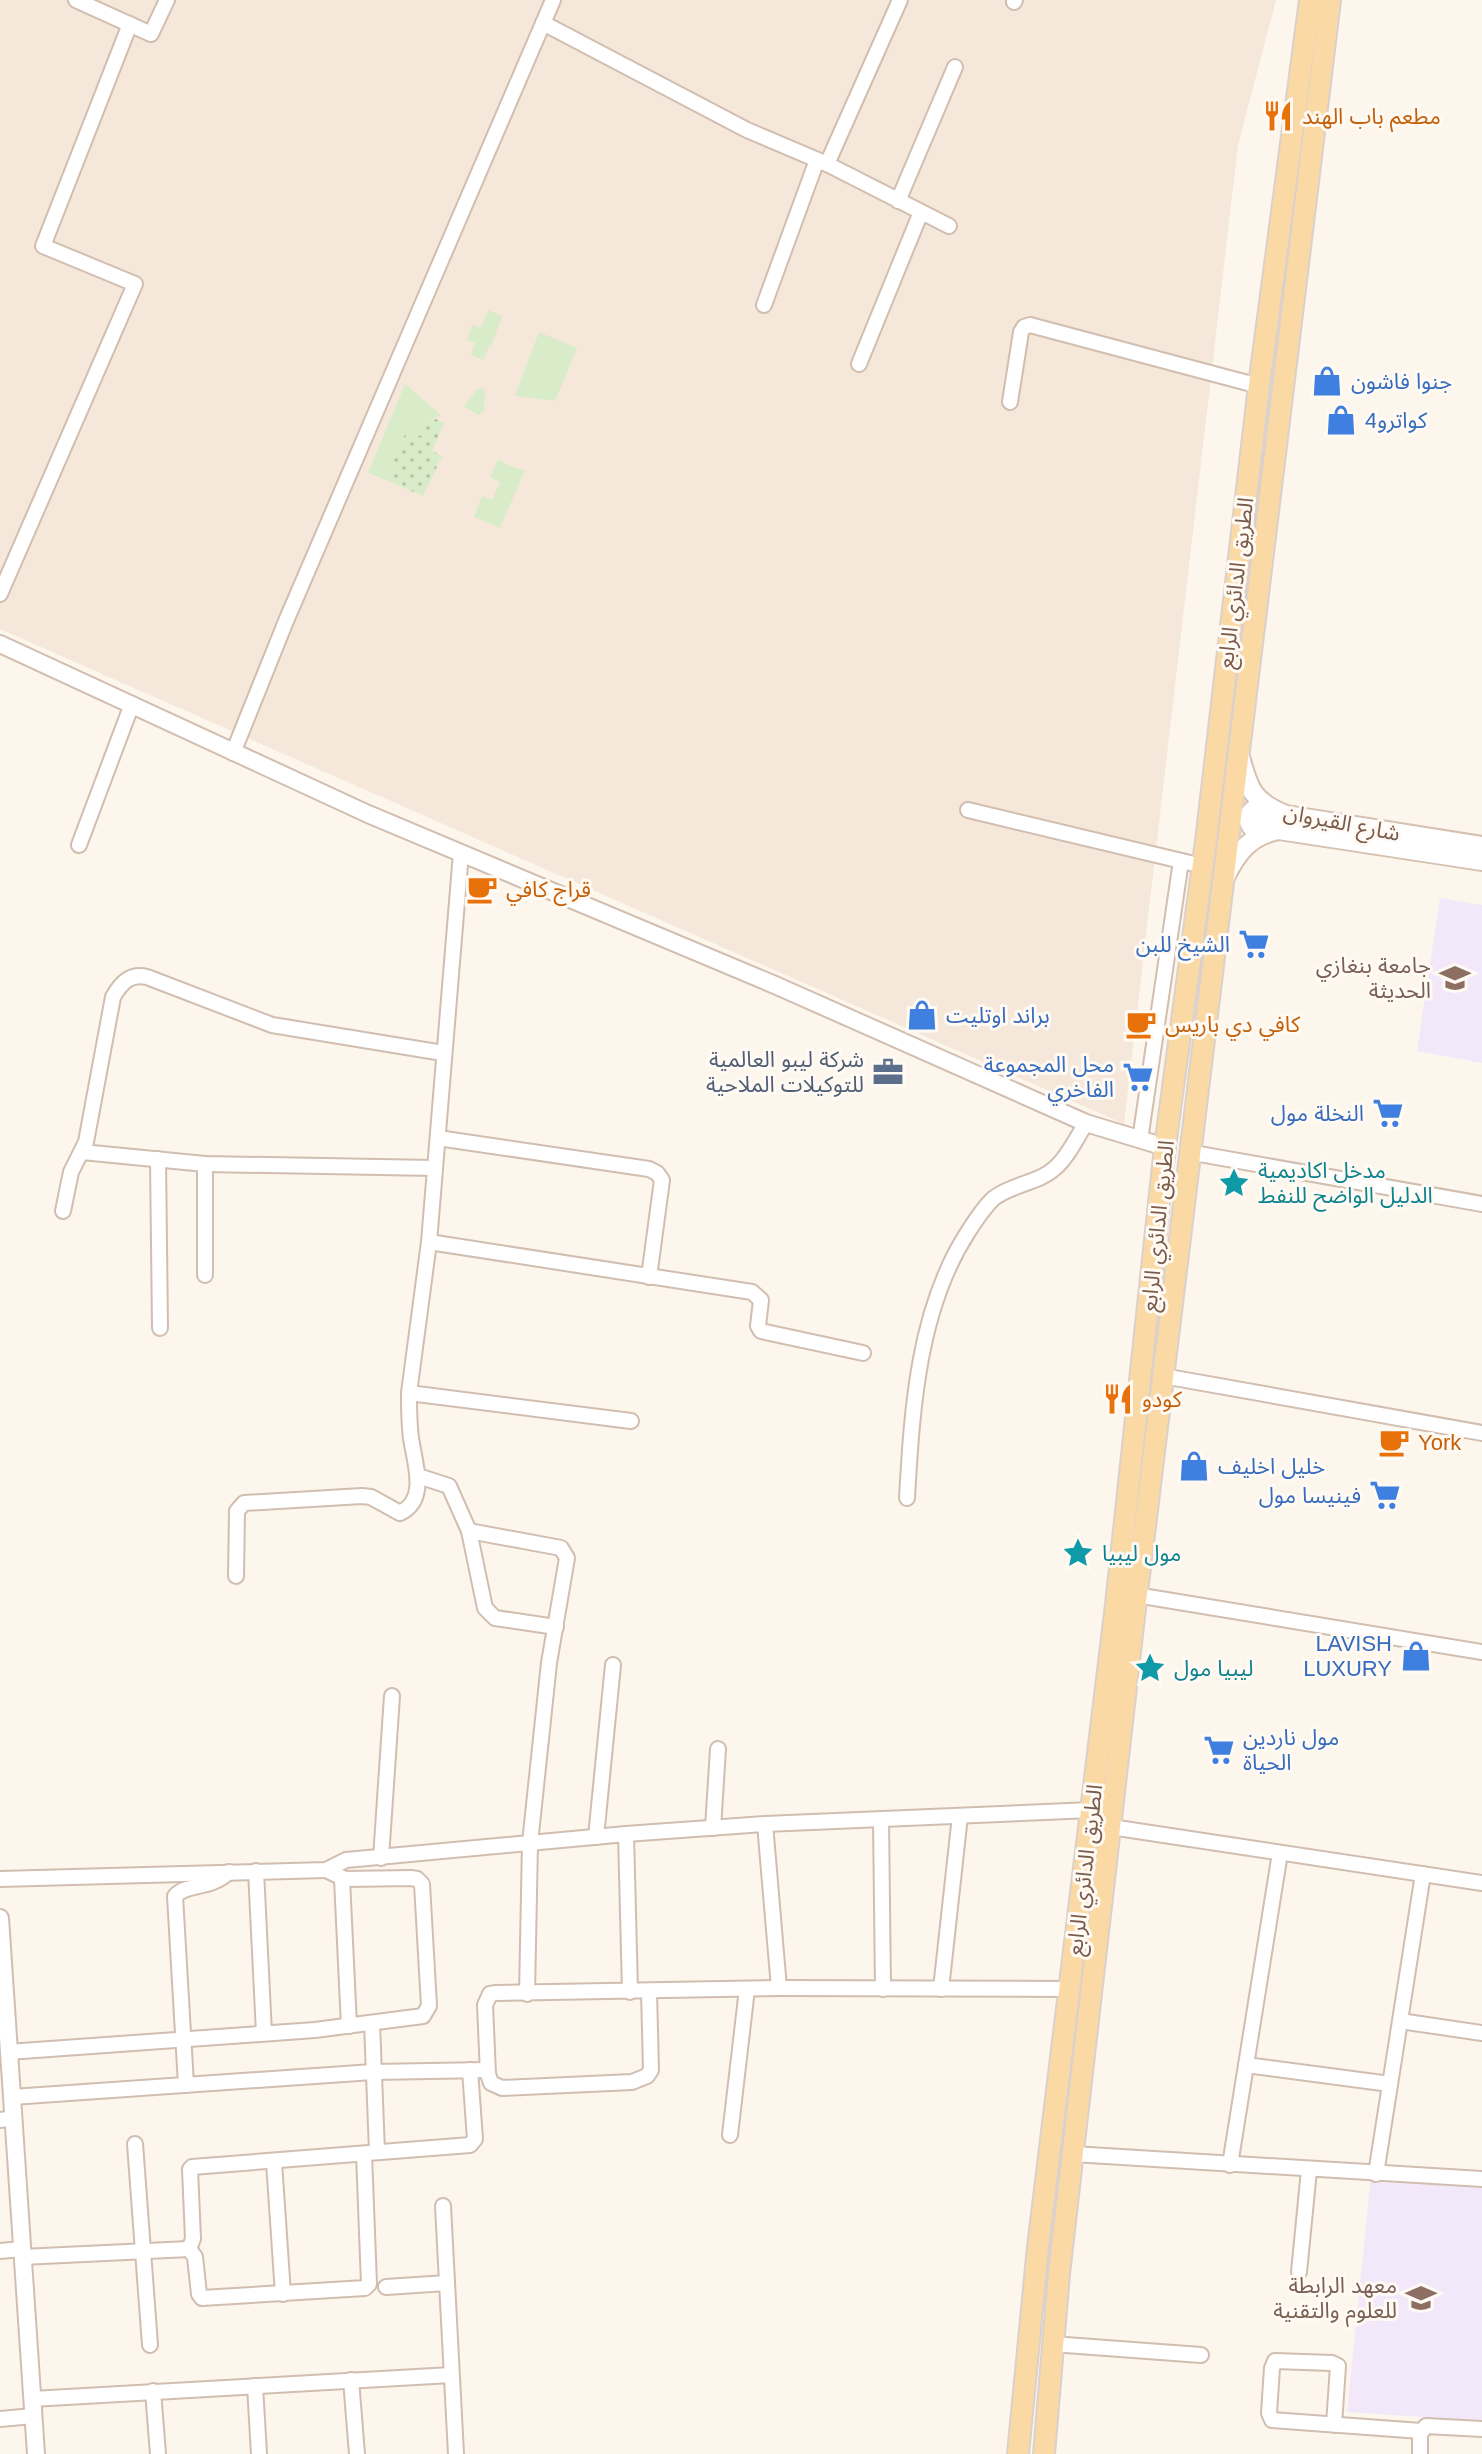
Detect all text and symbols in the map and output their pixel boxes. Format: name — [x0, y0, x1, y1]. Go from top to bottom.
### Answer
restaurant icon: مطعم باب الهند — [1261, 99, 1295, 133]
place label: مطعم باب الهند — [1302, 104, 1441, 133]
shop icon: جنوا فاشون — [1310, 364, 1344, 398]
place label: جنوا فاشون — [1351, 369, 1452, 394]
shop icon: كواترو4 — [1324, 403, 1358, 437]
place label: كواترو4 — [1365, 408, 1428, 433]
street label: الطريق الدائري الرابع — [1213, 496, 1262, 671]
street label: شارع القيروان — [1281, 799, 1402, 850]
cafe icon: قراج كافي — [465, 872, 499, 906]
place label: قراج كافي — [506, 877, 591, 906]
supermarket icon: الشيخ للبن — [1237, 927, 1271, 961]
place label: الشيخ للبن — [1136, 932, 1230, 961]
place label: جامعة بنغازي الحديثة — [1316, 953, 1431, 1003]
school or university icon: جامعة بنغازي الحديثة — [1438, 961, 1472, 995]
shop icon: براند اوتليت — [905, 998, 939, 1032]
place label: براند اوتليت — [946, 1003, 1050, 1028]
cafe icon: كافي دي باريس — [1124, 1007, 1158, 1041]
place label: كافي دي باريس — [1165, 1012, 1301, 1041]
place label: شركة ليبو العالمية للتوكيلات الملاحية — [706, 1047, 864, 1097]
place label: محل المجموعة الفاخري — [984, 1052, 1114, 1106]
office icon: شركة ليبو العالمية للتوكيلات الملاحية — [871, 1055, 905, 1089]
supermarket icon: محل المجموعة الفاخري — [1121, 1060, 1155, 1094]
supermarket icon: النخلة مول — [1371, 1096, 1405, 1130]
place label: النخلة مول — [1271, 1101, 1364, 1126]
street label: الطريق الدائري الرابع — [1136, 1139, 1183, 1314]
place label: مدخل اكاديمية الدليل الواضح للنفط — [1258, 1158, 1433, 1212]
place icon: مدخل اكاديمية الدليل الواضح للنفط — [1217, 1166, 1251, 1200]
restaurant icon: كودو — [1101, 1382, 1135, 1416]
place label: كودو — [1142, 1387, 1183, 1412]
cafe icon: York — [1377, 1425, 1411, 1459]
place label: York — [1418, 1430, 1462, 1455]
shop icon: خليل اخليف — [1177, 1449, 1211, 1483]
place label: خليل اخليف — [1218, 1454, 1325, 1479]
supermarket icon: فينيسا مول — [1368, 1478, 1402, 1512]
place label: فينيسا مول — [1259, 1483, 1361, 1508]
place icon: مول ليبيا — [1061, 1536, 1095, 1570]
place label: مول ليبيا — [1102, 1541, 1181, 1566]
place label: LAVISH LUXURY — [1303, 1631, 1392, 1681]
shop icon: LAVISH LUXURY — [1399, 1639, 1433, 1673]
place icon: ليبيا مول — [1133, 1651, 1167, 1685]
place label: ليبيا مول — [1174, 1656, 1253, 1681]
place label: مول ناردين الحياة — [1243, 1725, 1339, 1775]
supermarket icon: مول ناردين الحياة — [1202, 1733, 1236, 1767]
street label: الطريق الدائري الرابع — [1062, 1783, 1111, 1958]
place label: معهد الرابطة للعلوم والتقنية — [1273, 2273, 1397, 2327]
school or university icon: معهد الرابطة للعلوم والتقنية — [1404, 2281, 1438, 2315]

